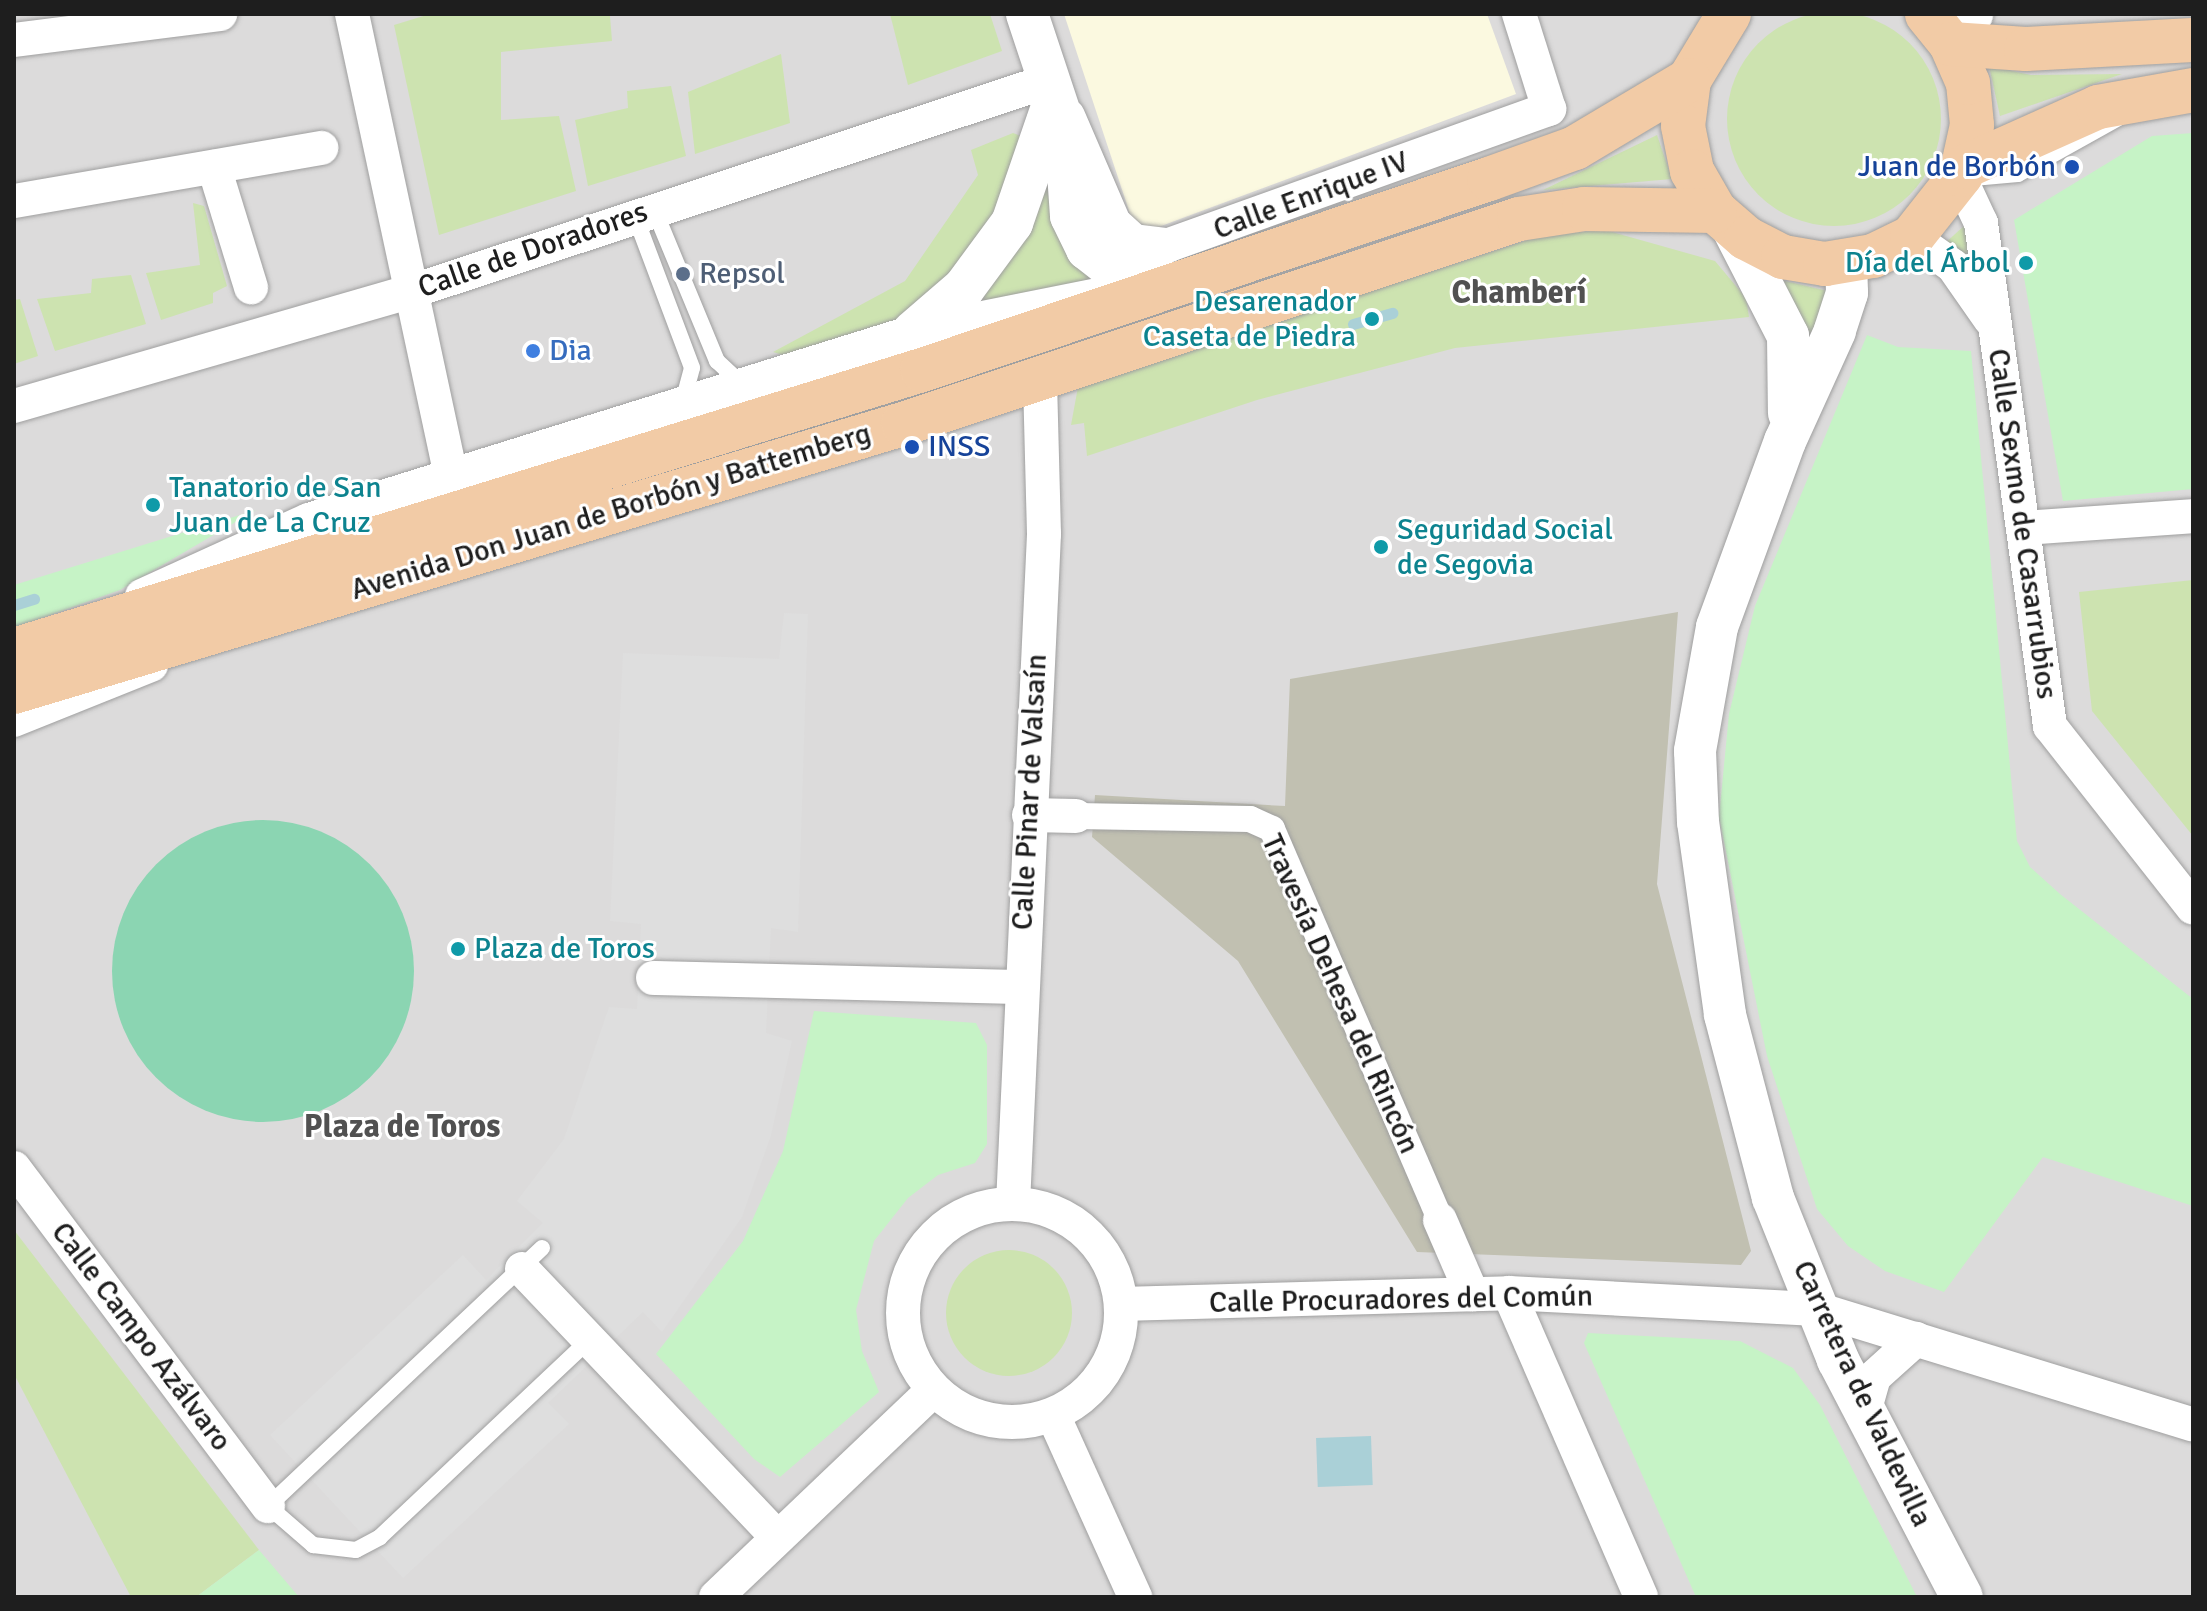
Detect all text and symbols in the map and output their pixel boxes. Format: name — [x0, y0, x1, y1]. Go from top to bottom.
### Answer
street label: Calle Enrique IV — [1209, 144, 1413, 248]
place label: Juan de Borbón — [1858, 149, 2056, 185]
marker: Juan de Borbón — [2063, 158, 2081, 176]
street label: Calle de Doradores — [414, 194, 652, 306]
place label: Día del Árbol — [1845, 245, 2010, 281]
marker: Día del Árbol — [2017, 254, 2035, 272]
place label: Repsol — [699, 256, 785, 292]
marker: Repsol — [674, 265, 692, 283]
district label: Chamberí — [1451, 274, 1587, 312]
place label: Desarenador Caseta de Piedra — [1143, 284, 1356, 354]
marker: Desarenador Caseta de Piedra — [1363, 310, 1381, 328]
place label: Dia — [549, 333, 592, 369]
marker: Dia — [524, 342, 542, 360]
street label: Calle Sexmo de Casarrubios — [1980, 346, 2064, 702]
street label: Avenida Don Juan de Borbón y Battemberg — [347, 416, 875, 608]
place label: INSS — [928, 429, 991, 465]
marker: INSS — [903, 438, 921, 456]
place label: Tanatorio de San Juan de La Cruz — [169, 470, 381, 540]
marker: Tanatorio de San Juan de La Cruz — [144, 496, 162, 514]
place label: Seguridad Social de Segovia — [1397, 512, 1613, 582]
marker: Seguridad Social de Segovia — [1372, 538, 1390, 556]
street label: Calle Pinar de Valsaín — [1005, 653, 1055, 931]
street label: Travesía Dehesa del Rincón — [1253, 829, 1427, 1159]
place label: Plaza de Toros — [474, 931, 655, 967]
marker: Plaza de Toros — [449, 940, 467, 958]
district label: Plaza de Toros — [304, 1108, 500, 1146]
street label: Calle Campo Azálvaro — [43, 1215, 239, 1459]
street label: Carretera de Valdevilla — [1785, 1255, 1939, 1533]
street label: Calle Procuradores del Común — [1209, 1279, 1593, 1321]

